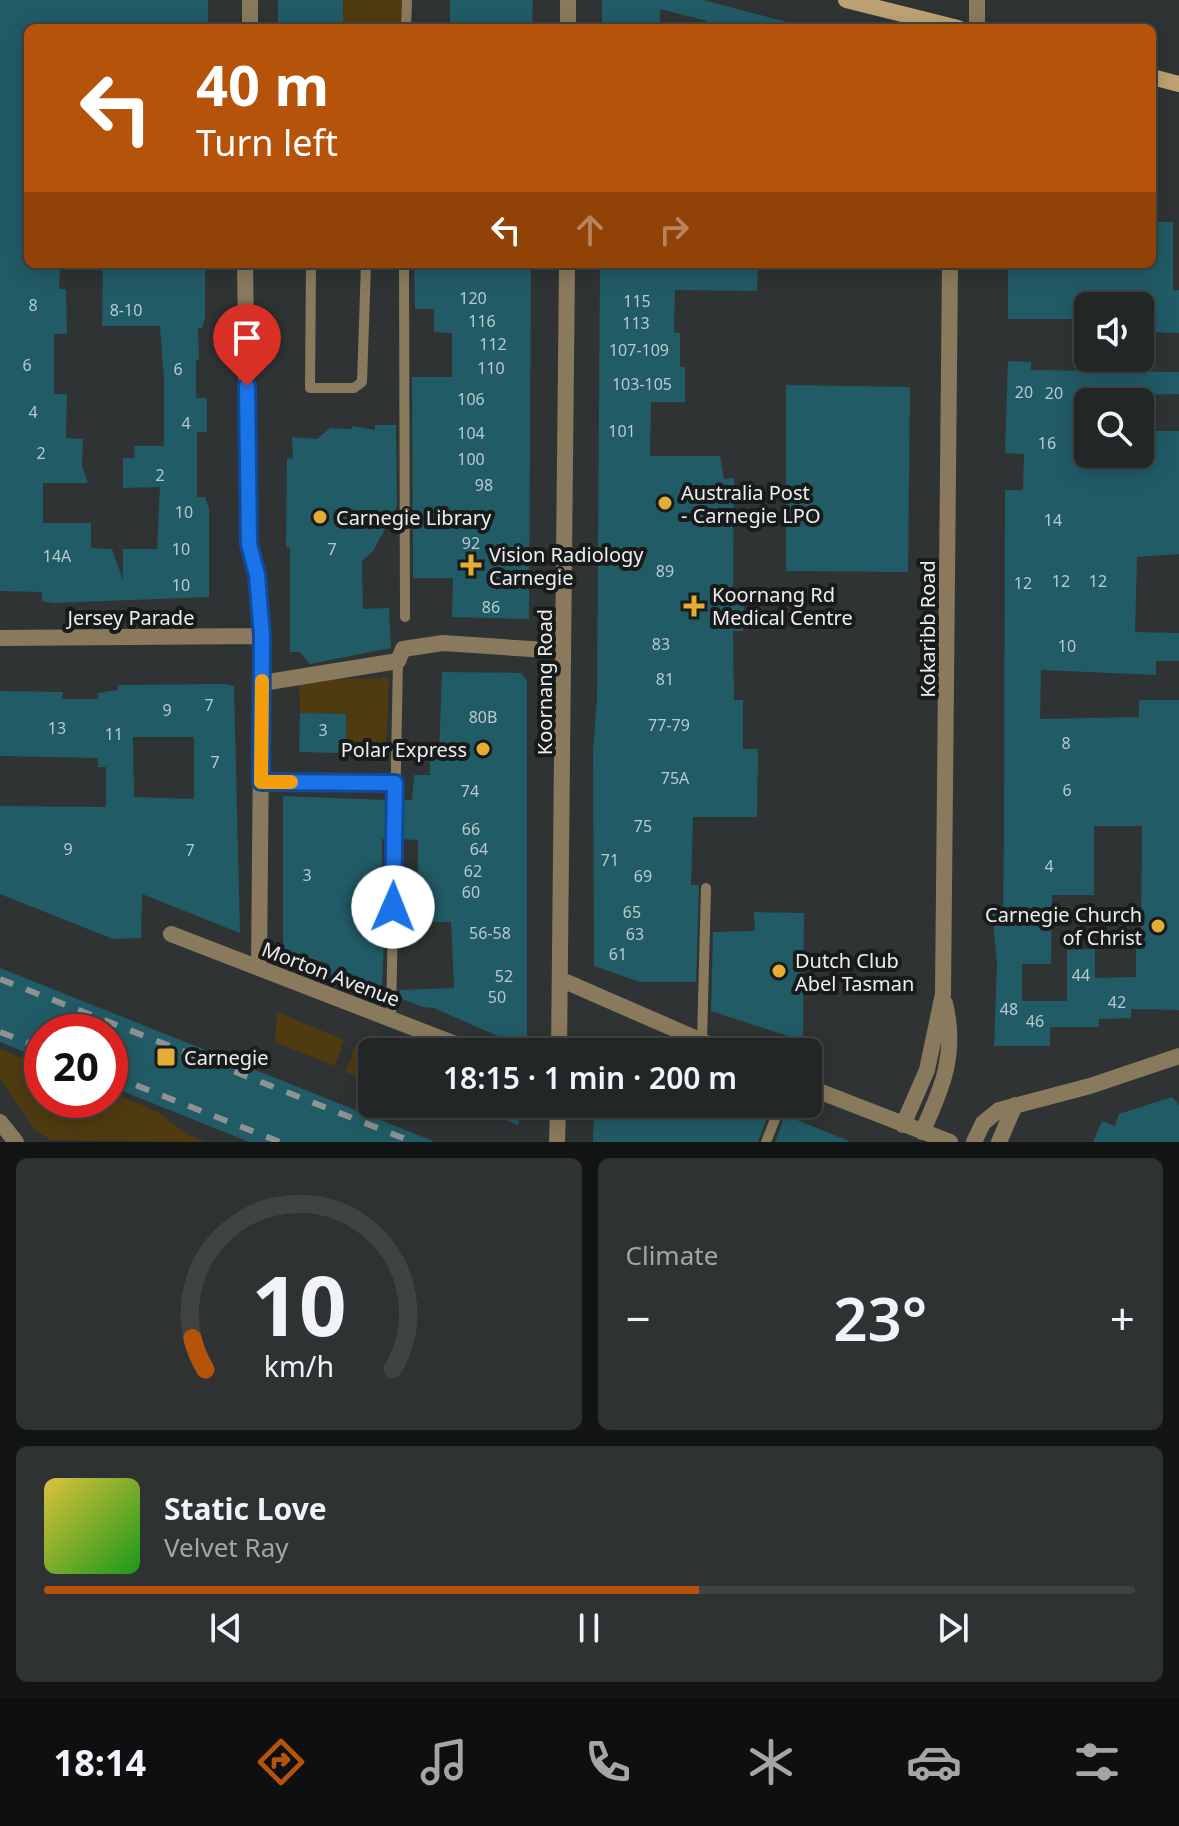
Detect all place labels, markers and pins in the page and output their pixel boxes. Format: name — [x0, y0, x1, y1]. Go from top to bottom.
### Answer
pin — [213, 304, 281, 386]
place label: Australia Post - Carnegie LPO — [681, 479, 821, 529]
marker: Australia Post - Carnegie LPO — [656, 494, 674, 512]
place label: Carnegie Library — [336, 504, 492, 531]
marker: Carnegie Library — [311, 508, 329, 526]
place label: Vision Radiology Carnegie — [489, 541, 644, 591]
marker: Vision Radiology Carnegie — [460, 554, 482, 576]
place label: Koornang Rd Medical Centre — [712, 581, 853, 631]
marker: Koornang Rd Medical Centre — [683, 595, 705, 617]
place label: Polar Express — [341, 736, 467, 763]
marker: Polar Express — [474, 740, 492, 758]
place label: Carnegie Church of Christ — [985, 901, 1142, 951]
marker: Carnegie Church of Christ — [1149, 917, 1167, 935]
place label: Dutch Club Abel Tasman — [795, 947, 914, 997]
marker: Dutch Club Abel Tasman — [770, 962, 788, 980]
place label: Carnegie — [184, 1044, 269, 1071]
marker: Carnegie — [155, 1046, 177, 1068]

